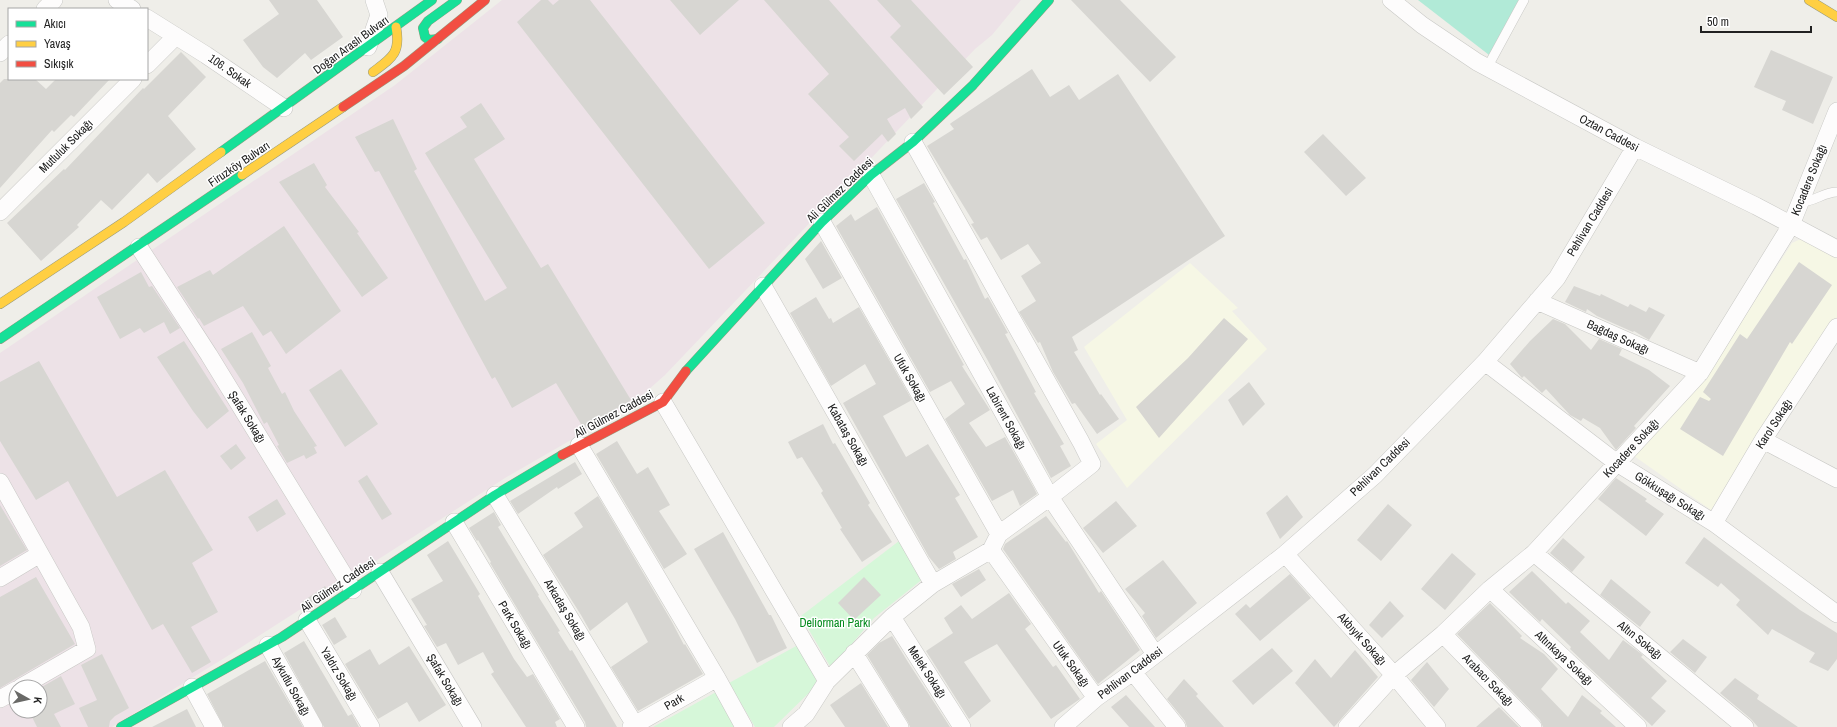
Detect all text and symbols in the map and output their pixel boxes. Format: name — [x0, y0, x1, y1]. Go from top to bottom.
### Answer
legend — [8, 8, 148, 80]
scale bar — [1701, 8, 1811, 34]
street label: Doğan Araslı Bulvarı — [310, 12, 392, 78]
text: 50 m — [1707, 14, 1729, 30]
text: Akıcı — [43, 16, 66, 32]
text: Yavaş — [44, 36, 71, 52]
street label: 106. Sokak — [205, 50, 255, 92]
text: Sıkışık — [44, 56, 74, 72]
street label: Oztan Caddesi — [1576, 111, 1642, 155]
street label: Mutluluk Sokağı — [36, 116, 96, 176]
street label: Firuzköy Bulvarı — [205, 137, 273, 191]
street label: Kocadere Sokağı — [1787, 142, 1831, 218]
street label: Ali Gülmez Caddesi — [802, 154, 877, 227]
street label: Pehlivan Caddesi — [1563, 185, 1617, 259]
street label: Bağdaş Sokağı — [1584, 316, 1652, 358]
street label: Ufuk Sokağı — [890, 351, 930, 405]
street label: Labirent Sokağı — [982, 384, 1030, 452]
street label: Ali Gülmez Caddesi — [571, 386, 656, 442]
street label: Şafak Sokağı — [225, 388, 269, 446]
street label: Karol Sokağı — [1752, 396, 1796, 452]
street label: Kabataş Sokağı — [824, 401, 872, 469]
street label: Kocadere Sokağı — [1599, 415, 1663, 481]
street label: Pehlivan Caddesi — [1347, 434, 1413, 500]
street label: Gökkuşağı Sokağı — [1632, 468, 1708, 524]
street label: Ali Gülmez Caddesi — [296, 554, 379, 617]
street label: Arkadaş Sokağı — [540, 575, 590, 644]
street label: Park Sokağı — [494, 598, 536, 652]
street label: Akbıyık Sokağı — [1333, 609, 1390, 669]
park label: Deliorman Parkı — [799, 615, 871, 631]
street label: Altın Sokağı — [1614, 616, 1666, 663]
street label: Altınkaya Sokağı — [1531, 626, 1596, 689]
street label: Ufuk Sokağı — [1049, 638, 1093, 690]
street label: Melek Sokağı — [904, 643, 950, 701]
street label: Pehlivan Caddesi — [1094, 643, 1166, 703]
street label: Yaldız Sokağı — [317, 644, 361, 704]
street label: Arabacı Sokağı — [1458, 650, 1517, 710]
street label: Şafak Sokağı — [423, 651, 467, 709]
street label: Aykutlu Sokağı — [268, 653, 314, 719]
north arrow — [8, 679, 48, 719]
street label: Park — [661, 690, 687, 714]
text: K — [30, 696, 45, 705]

